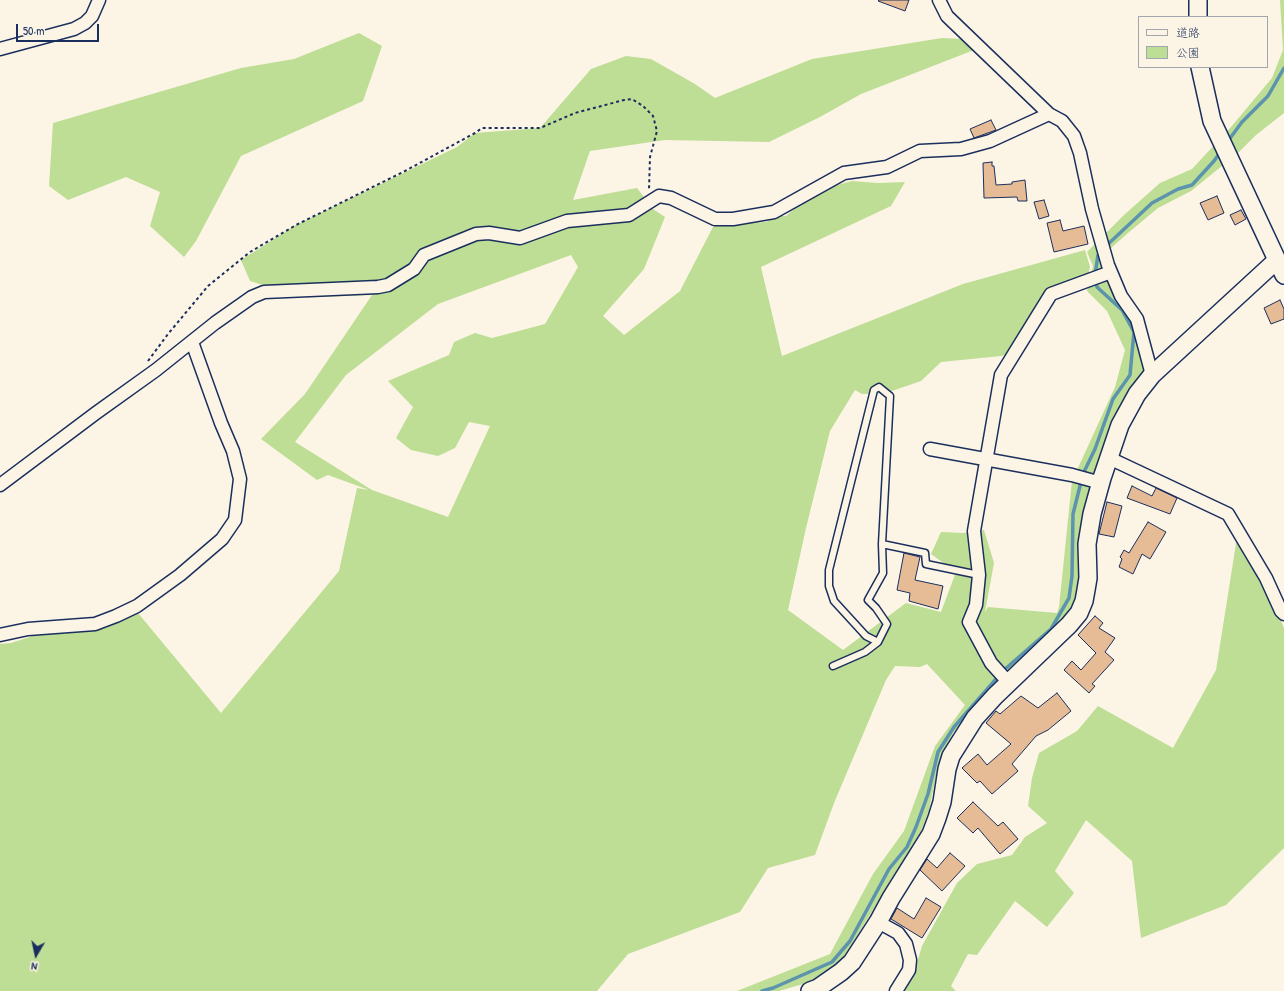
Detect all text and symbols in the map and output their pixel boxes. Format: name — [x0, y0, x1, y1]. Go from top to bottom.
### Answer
scale bar — [18, 16, 101, 42]
legend — [1138, 16, 1268, 68]
text: 50 m — [23, 22, 44, 39]
text: 道路 — [1176, 24, 1200, 41]
text: 公園 — [1176, 44, 1200, 61]
north arrow — [16, 935, 56, 975]
text: N — [30, 959, 38, 974]

